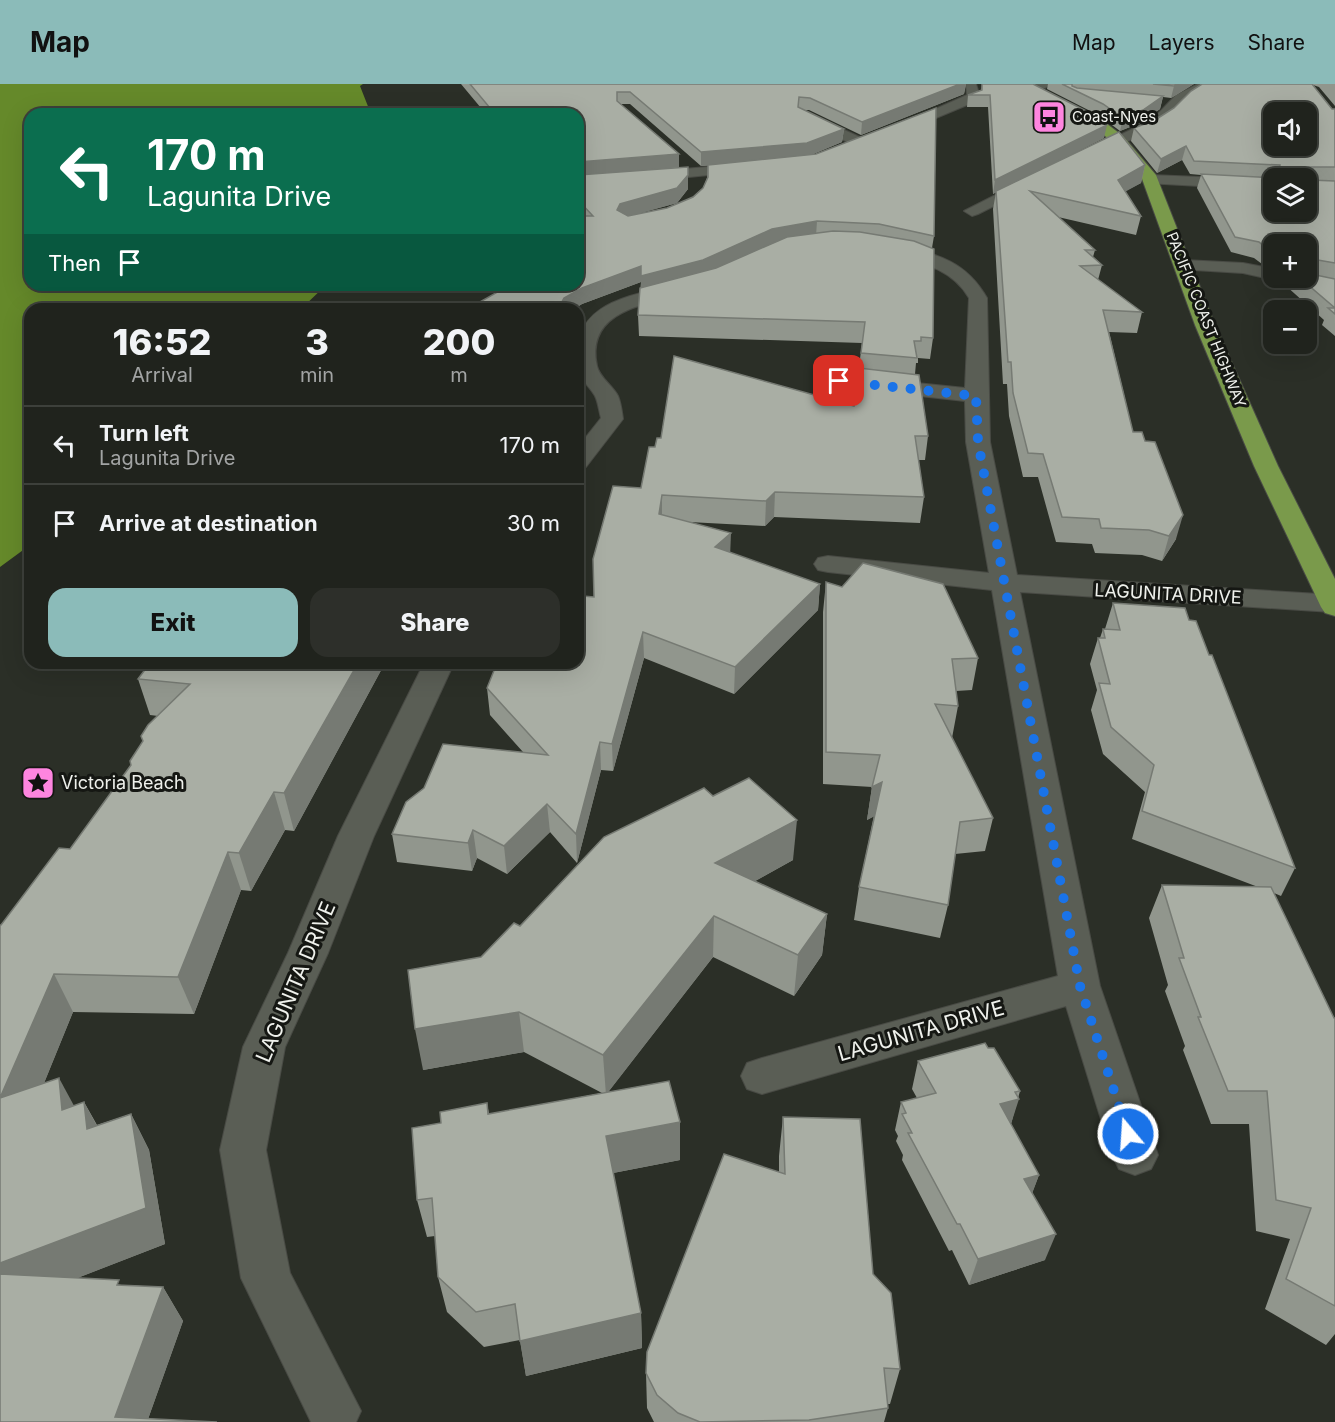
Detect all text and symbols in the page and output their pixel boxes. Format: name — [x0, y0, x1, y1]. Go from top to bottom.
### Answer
text: Map — [30, 25, 90, 59]
text: Map — [1072, 30, 1116, 55]
text: Layers — [1149, 30, 1215, 55]
text: Share — [1248, 30, 1305, 55]
bus stop icon: Coast-Nyes — [1031, 99, 1067, 135]
map controls — [1263, 102, 1317, 354]
button: sound — [1263, 102, 1317, 156]
place label: Coast-Nyes — [1072, 107, 1156, 126]
text: 170 m — [147, 129, 265, 180]
icon: left — [48, 132, 126, 210]
button: layers — [1263, 168, 1317, 222]
text: Lagunita Drive — [147, 180, 331, 213]
street label: PACIFIC COAST HIGHWAY — [1162, 229, 1250, 411]
button: + — [1263, 234, 1317, 288]
icon: arrive — [113, 246, 146, 279]
text: Then — [48, 250, 101, 276]
button: − — [1263, 300, 1317, 354]
text: 16:52 — [113, 320, 211, 364]
text: 3 — [305, 320, 329, 364]
text: 200 — [423, 320, 495, 364]
pin — [813, 355, 864, 406]
text: Arrival — [131, 363, 193, 387]
text: min — [300, 363, 334, 387]
text: m — [450, 363, 468, 387]
icon: arrive — [822, 364, 855, 397]
text: Turn left — [99, 420, 189, 446]
icon: left — [48, 429, 81, 462]
text: 170 m — [500, 432, 560, 458]
text: Lagunita Drive — [99, 446, 235, 470]
icon: arrive — [48, 507, 81, 540]
text: Arrive at destination — [99, 510, 318, 536]
text: 30 m — [507, 510, 560, 536]
street label: LAGUNITA DRIVE — [1094, 579, 1242, 608]
button: Exit — [48, 588, 298, 657]
button: Share — [310, 588, 560, 657]
place icon: Victoria Beach — [20, 765, 56, 801]
place label: Victoria Beach — [61, 772, 185, 793]
street label: LAGUNITA DRIVE — [250, 898, 341, 1066]
street label: LAGUNITA DRIVE — [835, 995, 1007, 1066]
position arrow — [1096, 1102, 1160, 1166]

